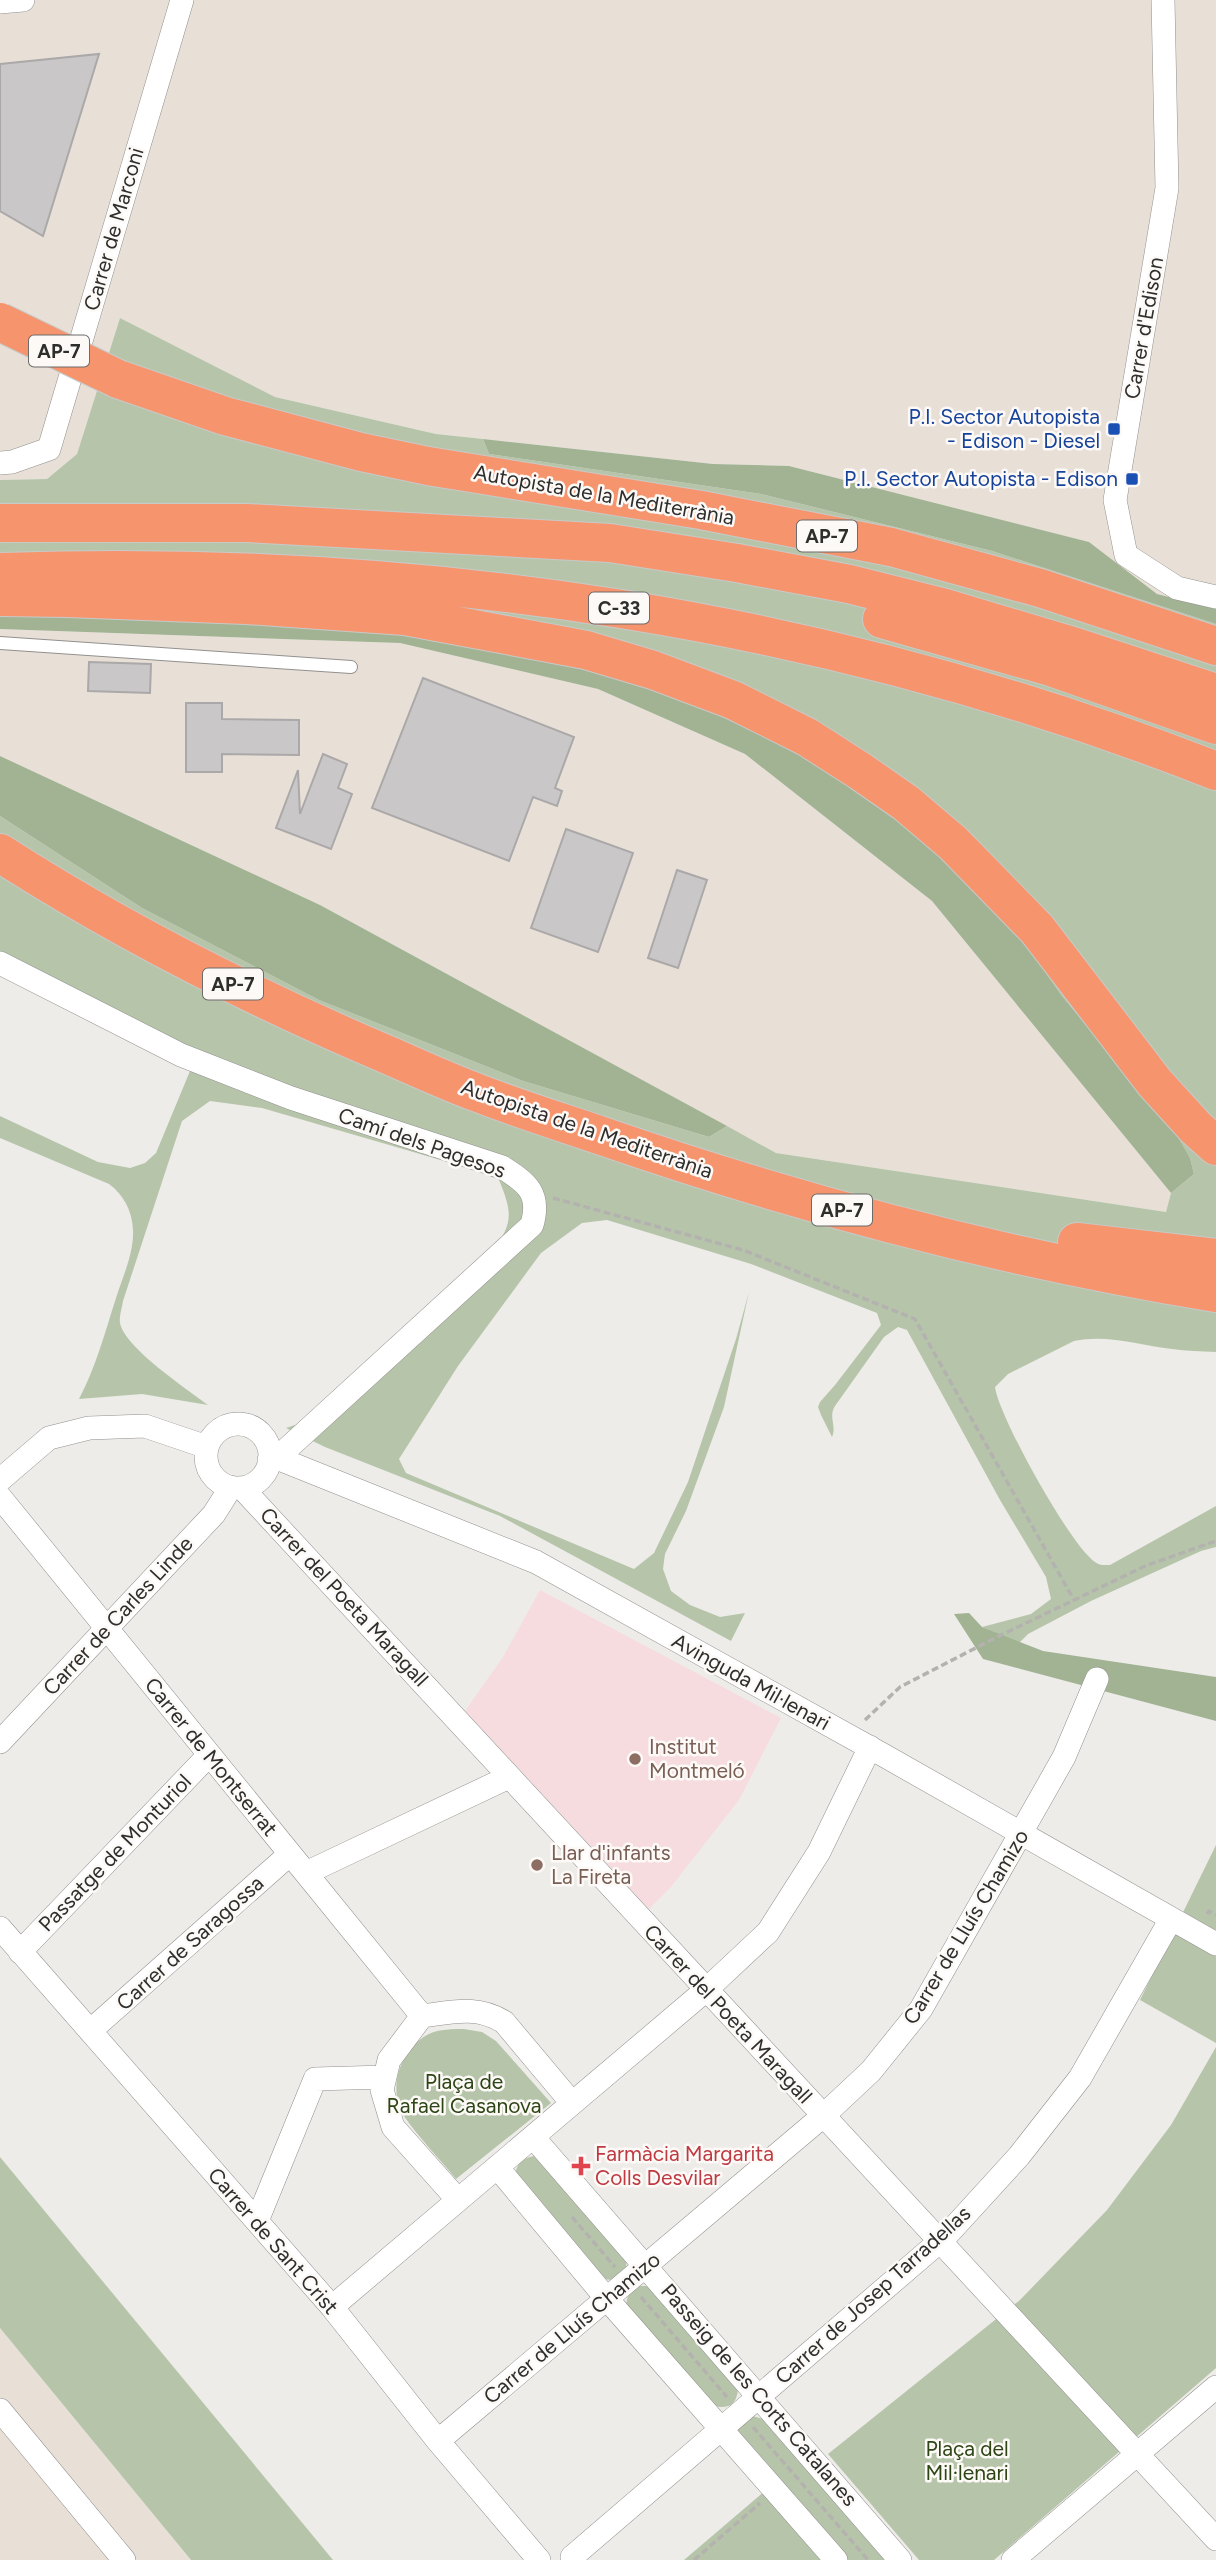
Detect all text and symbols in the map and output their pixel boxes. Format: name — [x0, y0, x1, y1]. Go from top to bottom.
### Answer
street label: Carrer de Marconi — [78, 144, 149, 313]
street label: Carrer d'Edison — [1119, 255, 1168, 401]
road number: AP-7 — [29, 336, 89, 366]
place label: P.I. Sector Autopista - Edison - Diesel — [908, 404, 1100, 453]
marker: P.I. Sector Autopista - Edison - Diesel — [1106, 421, 1122, 437]
street label: Autopista de la Mediterrània — [472, 459, 736, 530]
place label: P.I. Sector Autopista - Edison — [844, 466, 1118, 491]
marker: P.I. Sector Autopista - Edison — [1124, 471, 1140, 487]
road number: AP-7 — [797, 520, 857, 552]
road number: C-33 — [589, 593, 649, 624]
road number: AP-7 — [203, 968, 263, 1000]
street label: Autopista de la Mediterrània — [458, 1074, 716, 1183]
street label: Camí dels Pagesos — [335, 1102, 509, 1183]
road number: AP-7 — [812, 1194, 872, 1226]
street label: Carrer del Poeta Maragall — [255, 1502, 434, 1691]
street label: Carrer de Carles Linde — [38, 1531, 198, 1700]
street label: Avinguda Mil·lenari — [668, 1628, 835, 1735]
street label: Carrer de Montserrat — [140, 1672, 283, 1841]
place label: Institut Montmeló — [649, 1734, 745, 1783]
marker: Institut Montmeló — [627, 1751, 643, 1767]
street label: Passatge de Monturiol — [33, 1769, 196, 1936]
street label: Carrer de Lluís Chamizo — [898, 1825, 1034, 2029]
place label: Llar d'infants La Fireta — [551, 1840, 670, 1889]
marker: Llar d'infants La Fireta — [529, 1857, 545, 1873]
street label: Carrer de Saragossa — [111, 1870, 268, 2015]
street label: Carrer del Poeta Maragall — [639, 1919, 818, 2108]
park label: Plaça de Rafael Casanova — [387, 2069, 541, 2118]
place label: Farmàcia Margarita Colls Desvilar — [595, 2141, 774, 2190]
marker: Farmàcia Margarita Colls Desvilar — [573, 2158, 589, 2174]
street label: Carrer de Sant Crist — [203, 2162, 344, 2319]
street label: Carrer de Josep Tarradellas — [770, 2200, 975, 2389]
street label: Carrer de Lluís Chamizo — [478, 2246, 665, 2409]
street label: Passeig de les Corts Catalanes — [656, 2278, 863, 2511]
park label: Plaça del Mil·lenari — [925, 2436, 1009, 2485]

